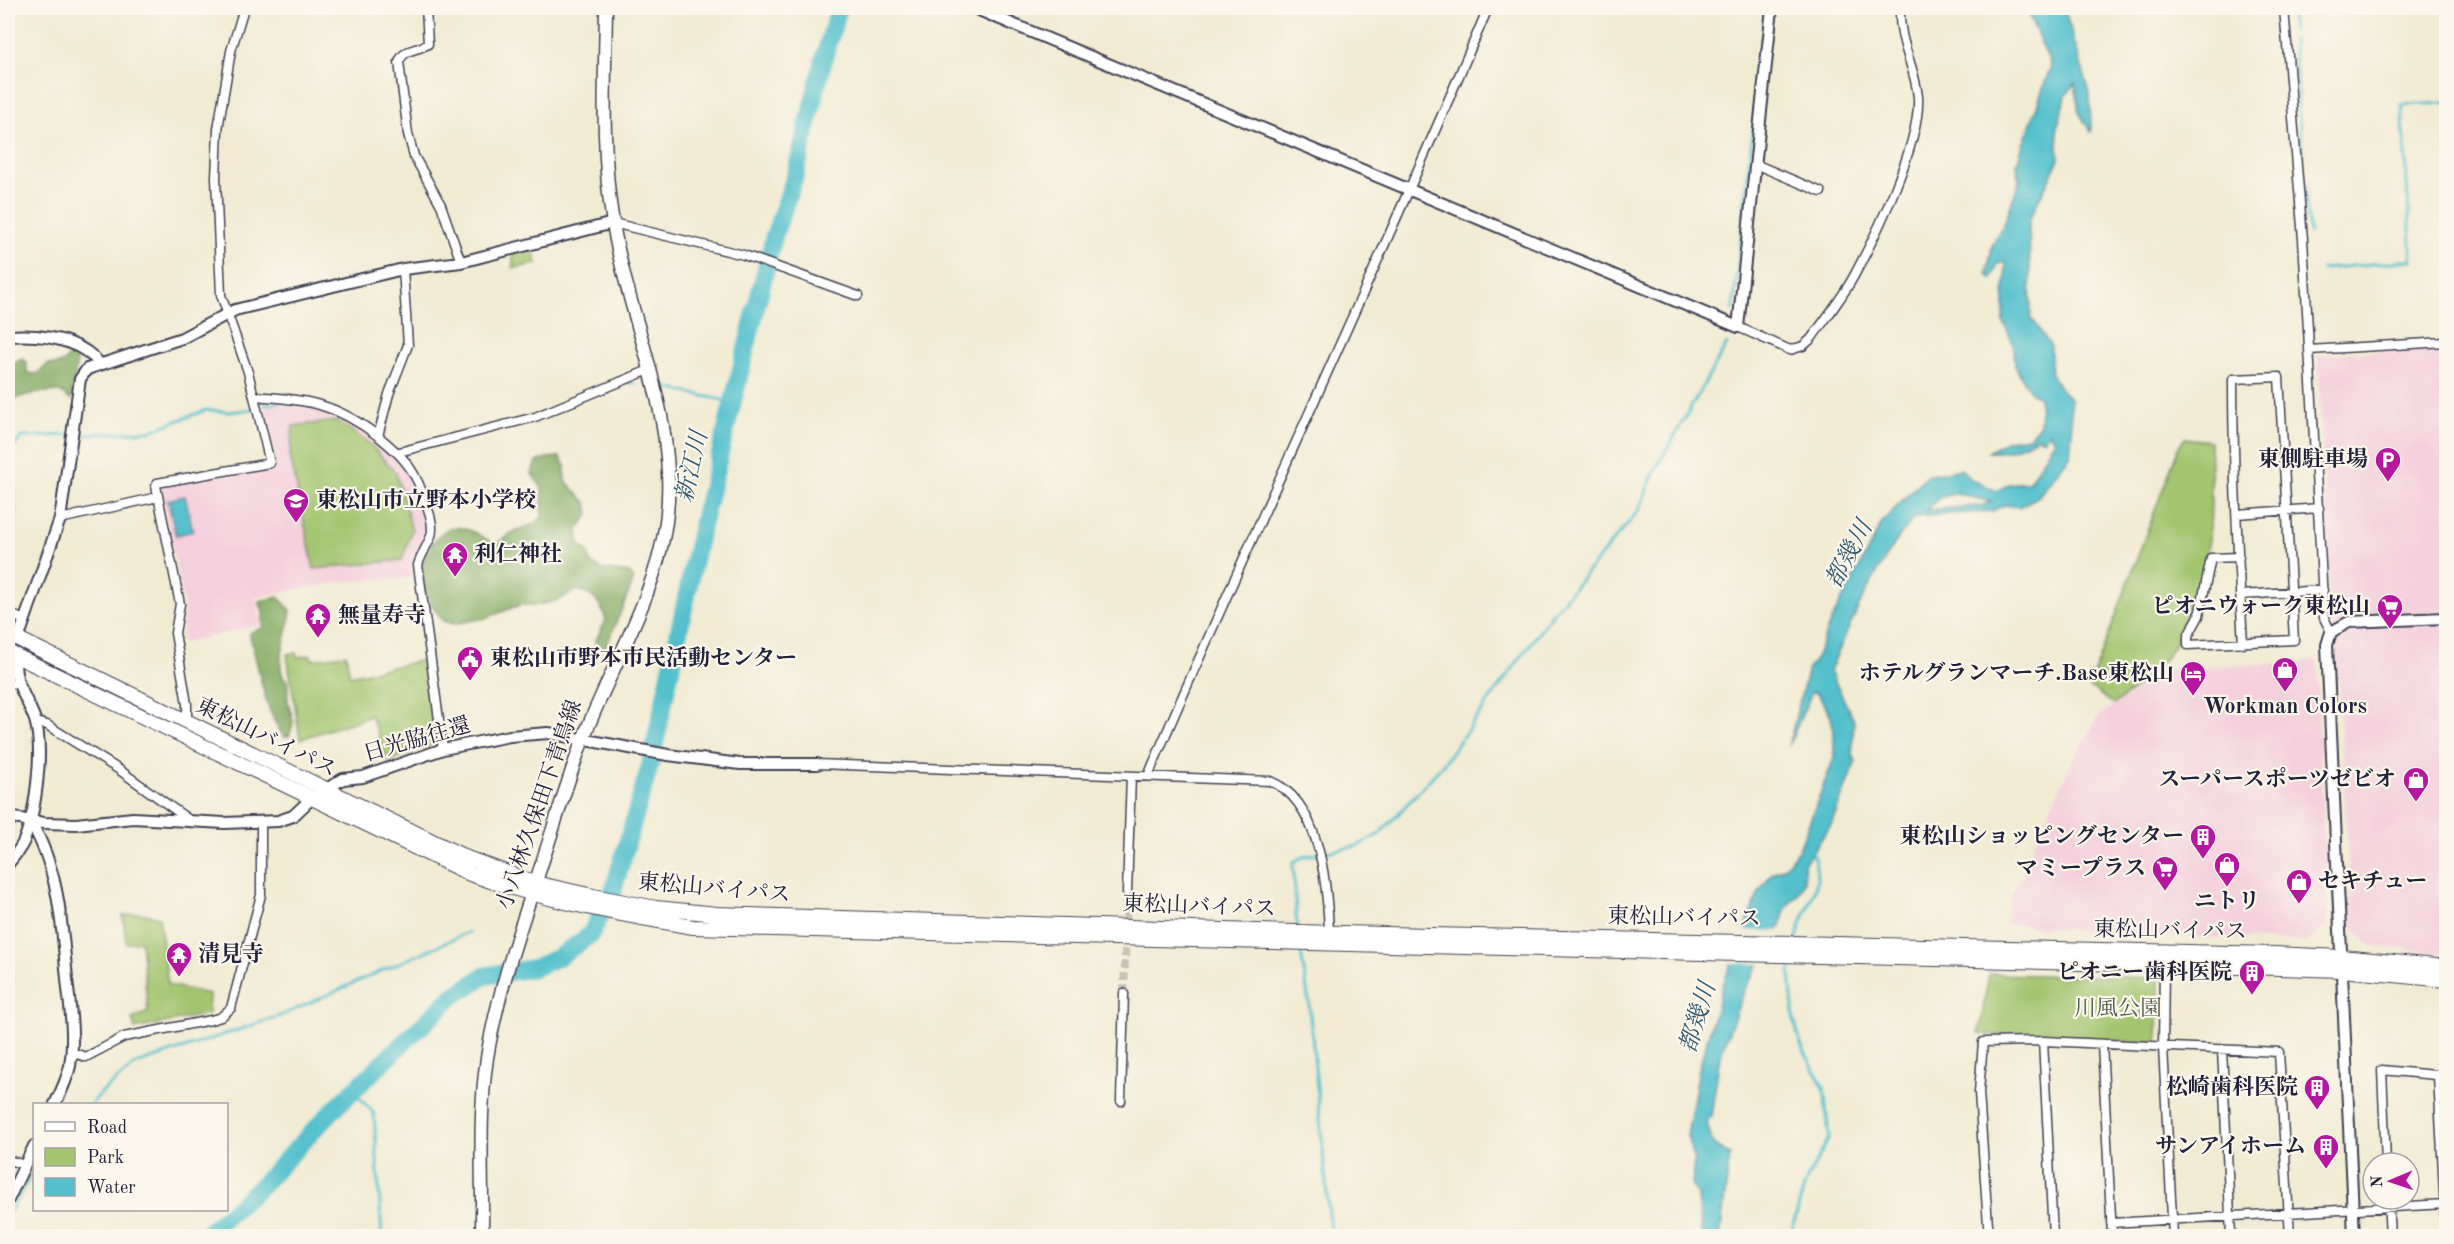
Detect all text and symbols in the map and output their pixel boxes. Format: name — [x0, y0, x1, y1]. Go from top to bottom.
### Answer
water label: 新江川 — [670, 426, 713, 505]
parking icon: 東側駐車場 — [2373, 445, 2403, 483]
place label: 東側駐車場 — [2258, 447, 2368, 471]
school or university icon: 東松山市立野本小学校 — [281, 486, 311, 524]
place label: 東松山市立野本小学校 — [316, 488, 536, 512]
water label: 都幾川 — [1820, 514, 1879, 592]
temple icon: 利仁神社 — [440, 540, 470, 578]
place label: 利仁神社 — [474, 542, 562, 566]
supermarket icon: ピオニウォーク東松山 — [2375, 592, 2405, 630]
place label: ピオニウォーク東松山 — [2152, 594, 2370, 618]
temple icon: 無量寿寺 — [303, 601, 333, 639]
place label: 無量寿寺 — [338, 603, 426, 627]
public building icon: 東松山市野本市民活動センター — [455, 644, 485, 682]
place label: 東松山市野本市民活動センター — [490, 645, 797, 670]
shop icon: Workman Colors — [2270, 655, 2300, 693]
hotel icon: ホテルグランマーチ.Base東松山 — [2178, 659, 2208, 697]
place label: ホテルグランマーチ.Base東松山 — [1859, 661, 2174, 685]
street label: 東松山バイパス — [192, 693, 341, 782]
place label: Workman Colors — [2203, 696, 2367, 718]
street label: 小八林久保田下青鳥線 — [492, 697, 586, 913]
street label: 日光脇往還 — [361, 712, 473, 766]
shop icon: スーパースポーツゼビオ — [2401, 765, 2431, 803]
place label: スーパースポーツゼビオ — [2158, 767, 2396, 791]
building icon: 東松山ショッピングセンター — [2188, 822, 2218, 860]
place label: 東松山ショッピングセンター — [1900, 824, 2184, 848]
shop icon: ニトリ — [2212, 850, 2242, 888]
supermarket icon: マミープラス — [2150, 854, 2180, 892]
place label: マミープラス — [2016, 856, 2146, 880]
shop icon: セキチュー — [2284, 867, 2314, 905]
street label: 東松山バイパス — [637, 869, 792, 907]
place label: セキチュー — [2318, 870, 2427, 893]
place label: ニトリ — [2194, 890, 2260, 913]
street label: 東松山バイパス — [1122, 891, 1276, 921]
street label: 東松山バイパス — [1607, 904, 1761, 930]
street label: 東松山バイパス — [2093, 917, 2247, 943]
temple icon: 清見寺 — [164, 940, 194, 978]
place label: 清見寺 — [198, 941, 264, 966]
building icon: ピオニー歯科医院 — [2237, 958, 2267, 996]
place label: ピオニー歯科医院 — [2057, 960, 2232, 984]
water label: 都幾川 — [1674, 976, 1722, 1056]
park label: 川風公園 — [2074, 996, 2162, 1020]
building icon: 松崎歯科医院 — [2302, 1073, 2332, 1111]
place label: 松崎歯科医院 — [2166, 1074, 2298, 1099]
legend — [33, 1103, 228, 1211]
text: Road — [87, 1119, 127, 1137]
building icon: サンアイホーム — [2311, 1132, 2341, 1170]
place label: サンアイホーム — [2155, 1135, 2306, 1158]
text: Park — [87, 1149, 124, 1167]
north arrow — [2361, 1151, 2421, 1211]
text: N — [2370, 1174, 2386, 1188]
text: Water — [87, 1179, 136, 1197]

